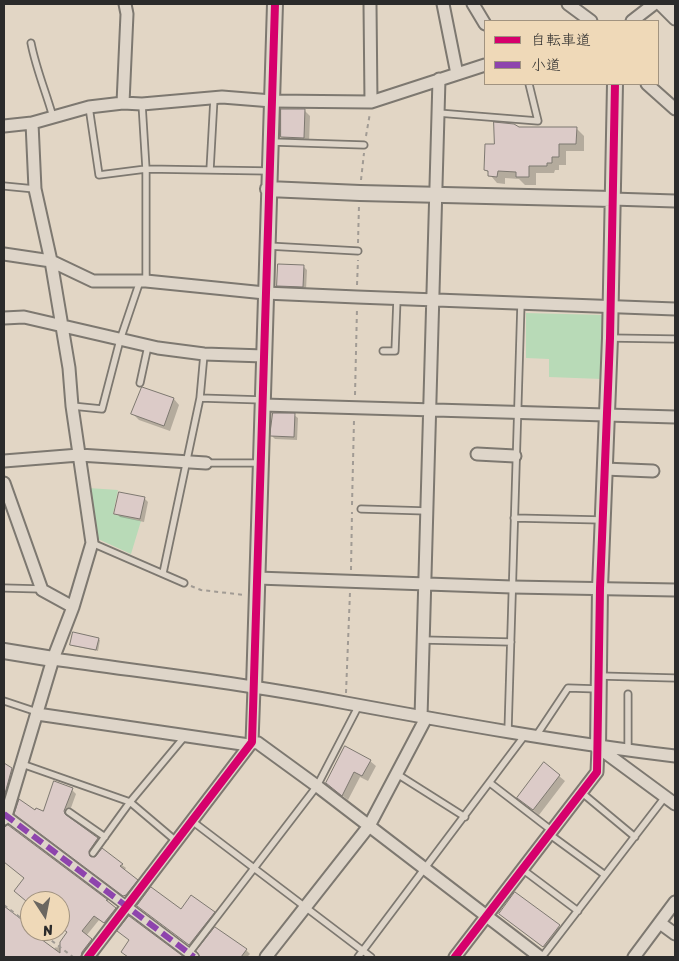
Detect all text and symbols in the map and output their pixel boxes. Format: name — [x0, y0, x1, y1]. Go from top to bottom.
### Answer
legend — [484, 20, 659, 85]
text: 自転車道 — [531, 27, 591, 53]
text: 小道 — [531, 52, 561, 78]
north arrow — [20, 891, 70, 941]
text: N — [41, 917, 55, 943]

